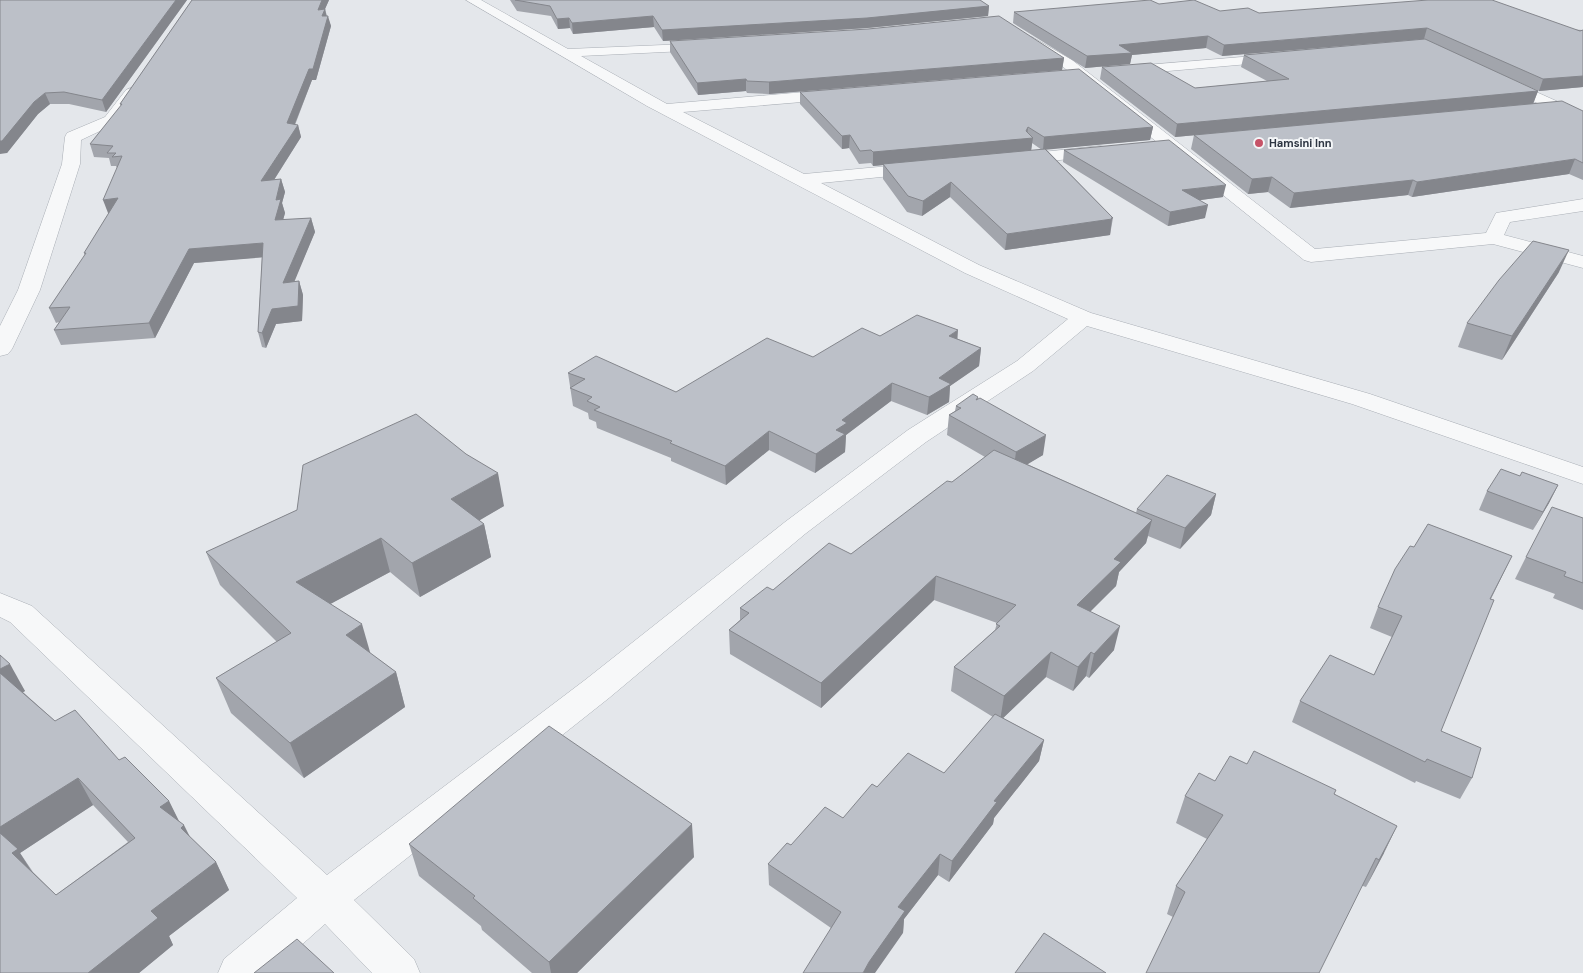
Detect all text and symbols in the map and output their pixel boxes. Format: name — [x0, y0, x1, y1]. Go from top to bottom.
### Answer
place label: Hamsini Inn — [1269, 136, 1332, 150]
marker: Hamsini Inn — [1253, 137, 1265, 149]

